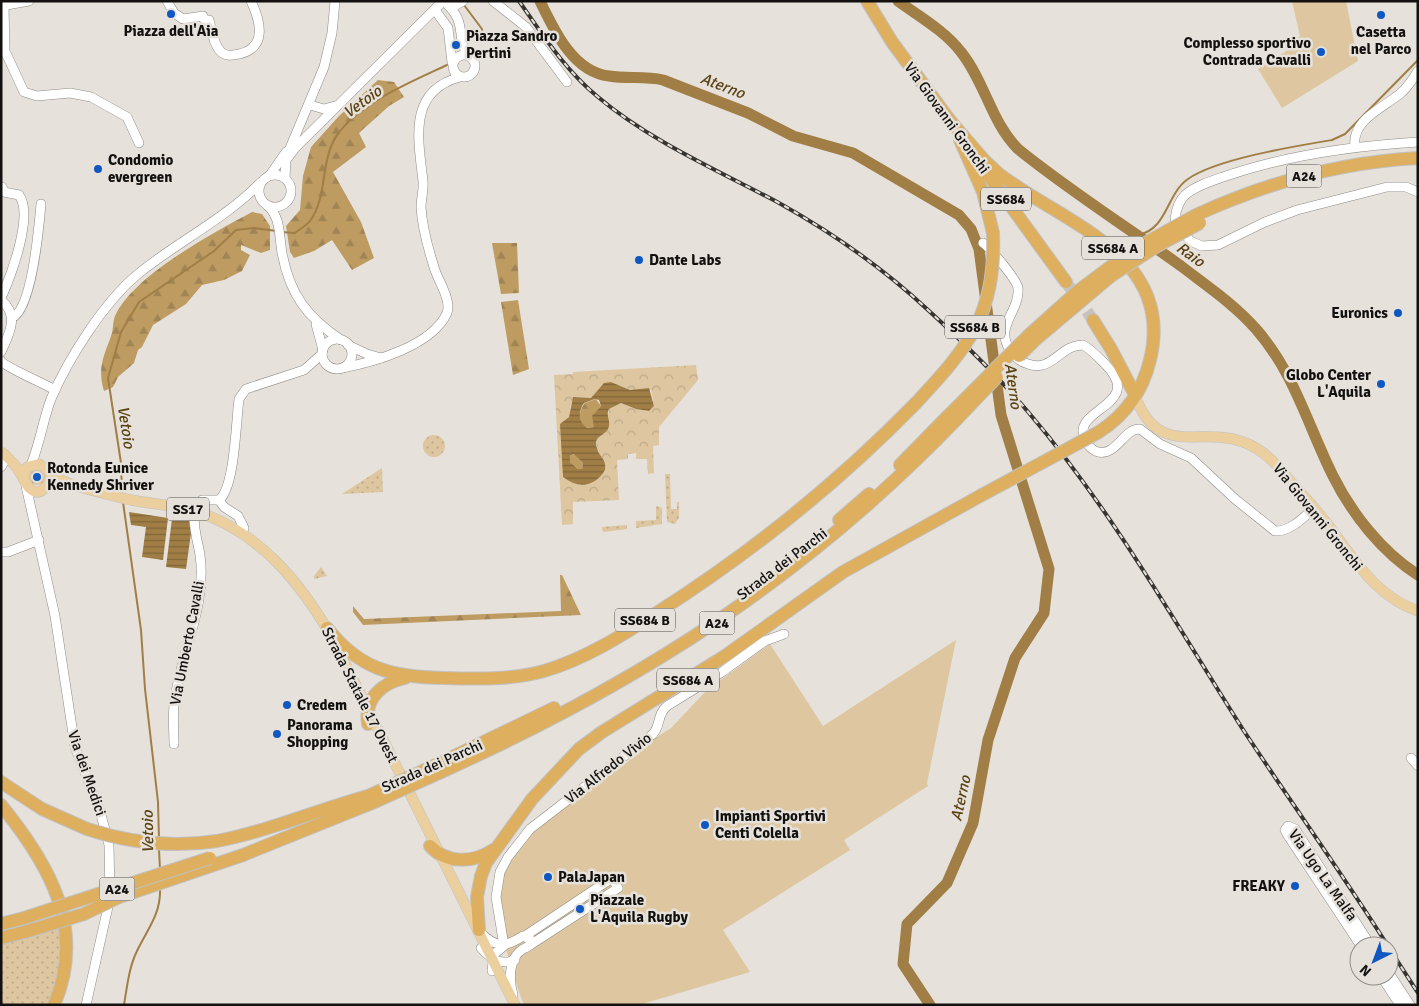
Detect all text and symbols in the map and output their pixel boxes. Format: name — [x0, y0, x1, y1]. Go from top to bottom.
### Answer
marker: Piazza dell'Aia — [165, 8, 177, 20]
marker: Casetta nel Parco — [1375, 9, 1387, 21]
place label: Piazza dell'Aia — [124, 22, 219, 40]
place label: Casetta nel Parco — [1351, 23, 1411, 58]
place label: Piazza Sandro Pertini — [466, 27, 558, 62]
place label: Complesso sportivo Contrada Cavalli — [1184, 34, 1311, 69]
marker: Piazza Sandro Pertini — [450, 39, 462, 51]
marker: Complesso sportivo Contrada Cavalli — [1315, 46, 1327, 58]
street label: Via Giovanni Gronchi — [901, 59, 993, 177]
water label: Aterno — [698, 68, 748, 104]
water label: Vetoio — [339, 81, 386, 122]
place label: Condomio evergreen — [108, 151, 174, 186]
marker: Condomio evergreen — [92, 163, 104, 175]
road number: A24 — [1286, 165, 1322, 188]
road number: SS684 — [981, 188, 1031, 210]
road number: SS684 A — [1082, 237, 1144, 260]
water label: Raio — [1172, 238, 1209, 272]
place label: Dante Labs — [649, 251, 722, 269]
marker: Dante Labs — [633, 254, 645, 266]
place label: Euronics — [1331, 304, 1388, 322]
marker: Euronics — [1392, 307, 1404, 319]
road number: SS684 B — [945, 316, 1005, 338]
water label: Aterno — [1000, 362, 1026, 411]
place label: Globo Center L'Aquila — [1286, 366, 1371, 401]
marker: Globo Center L'Aquila — [1375, 378, 1387, 390]
water label: Vetoio — [113, 404, 139, 451]
place label: Rotonda Eunice Kennedy Shriver — [47, 459, 154, 494]
street label: Via Giovanni Gronchi — [1269, 460, 1367, 574]
marker: Rotonda Eunice Kennedy Shriver — [31, 471, 43, 483]
road number: SS17 — [167, 498, 209, 520]
street label: Strada dei Parchi — [733, 524, 831, 604]
street label: Via Umberto Cavalli — [166, 579, 208, 707]
road number: SS684 B — [615, 608, 675, 632]
road number: A24 — [700, 612, 734, 634]
street label: Strada Statale 17 Ovest — [318, 624, 402, 766]
road number: SS684 A — [657, 668, 719, 692]
place label: Credem — [297, 696, 347, 714]
marker: Credem — [281, 699, 293, 711]
place label: Panorama Shopping — [287, 716, 353, 751]
street label: Via dei Medici — [64, 728, 110, 818]
marker: Panorama Shopping — [271, 728, 283, 740]
street label: Via Alfredo Vivio — [561, 728, 655, 807]
street label: Strada dei Parchi — [379, 736, 485, 796]
water label: Aterno — [946, 773, 976, 823]
place label: Impianti Sportivi Centi Colella — [715, 807, 826, 842]
water label: Vetoio — [138, 810, 158, 854]
marker: Impianti Sportivi Centi Colella — [699, 819, 711, 831]
street label: Via Ugo La Malfa — [1285, 826, 1361, 924]
place label: PalaJapan — [558, 868, 625, 886]
marker: PalaJapan — [542, 871, 554, 883]
place label: FREAKY — [1232, 877, 1286, 895]
road number: A24 — [100, 878, 134, 901]
marker: FREAKY — [1289, 880, 1301, 892]
place label: Piazzale L'Aquila Rugby — [590, 891, 688, 926]
marker: Piazzale L'Aquila Rugby — [574, 903, 586, 915]
north arrow — [1349, 936, 1399, 986]
text: N — [1356, 961, 1375, 980]

